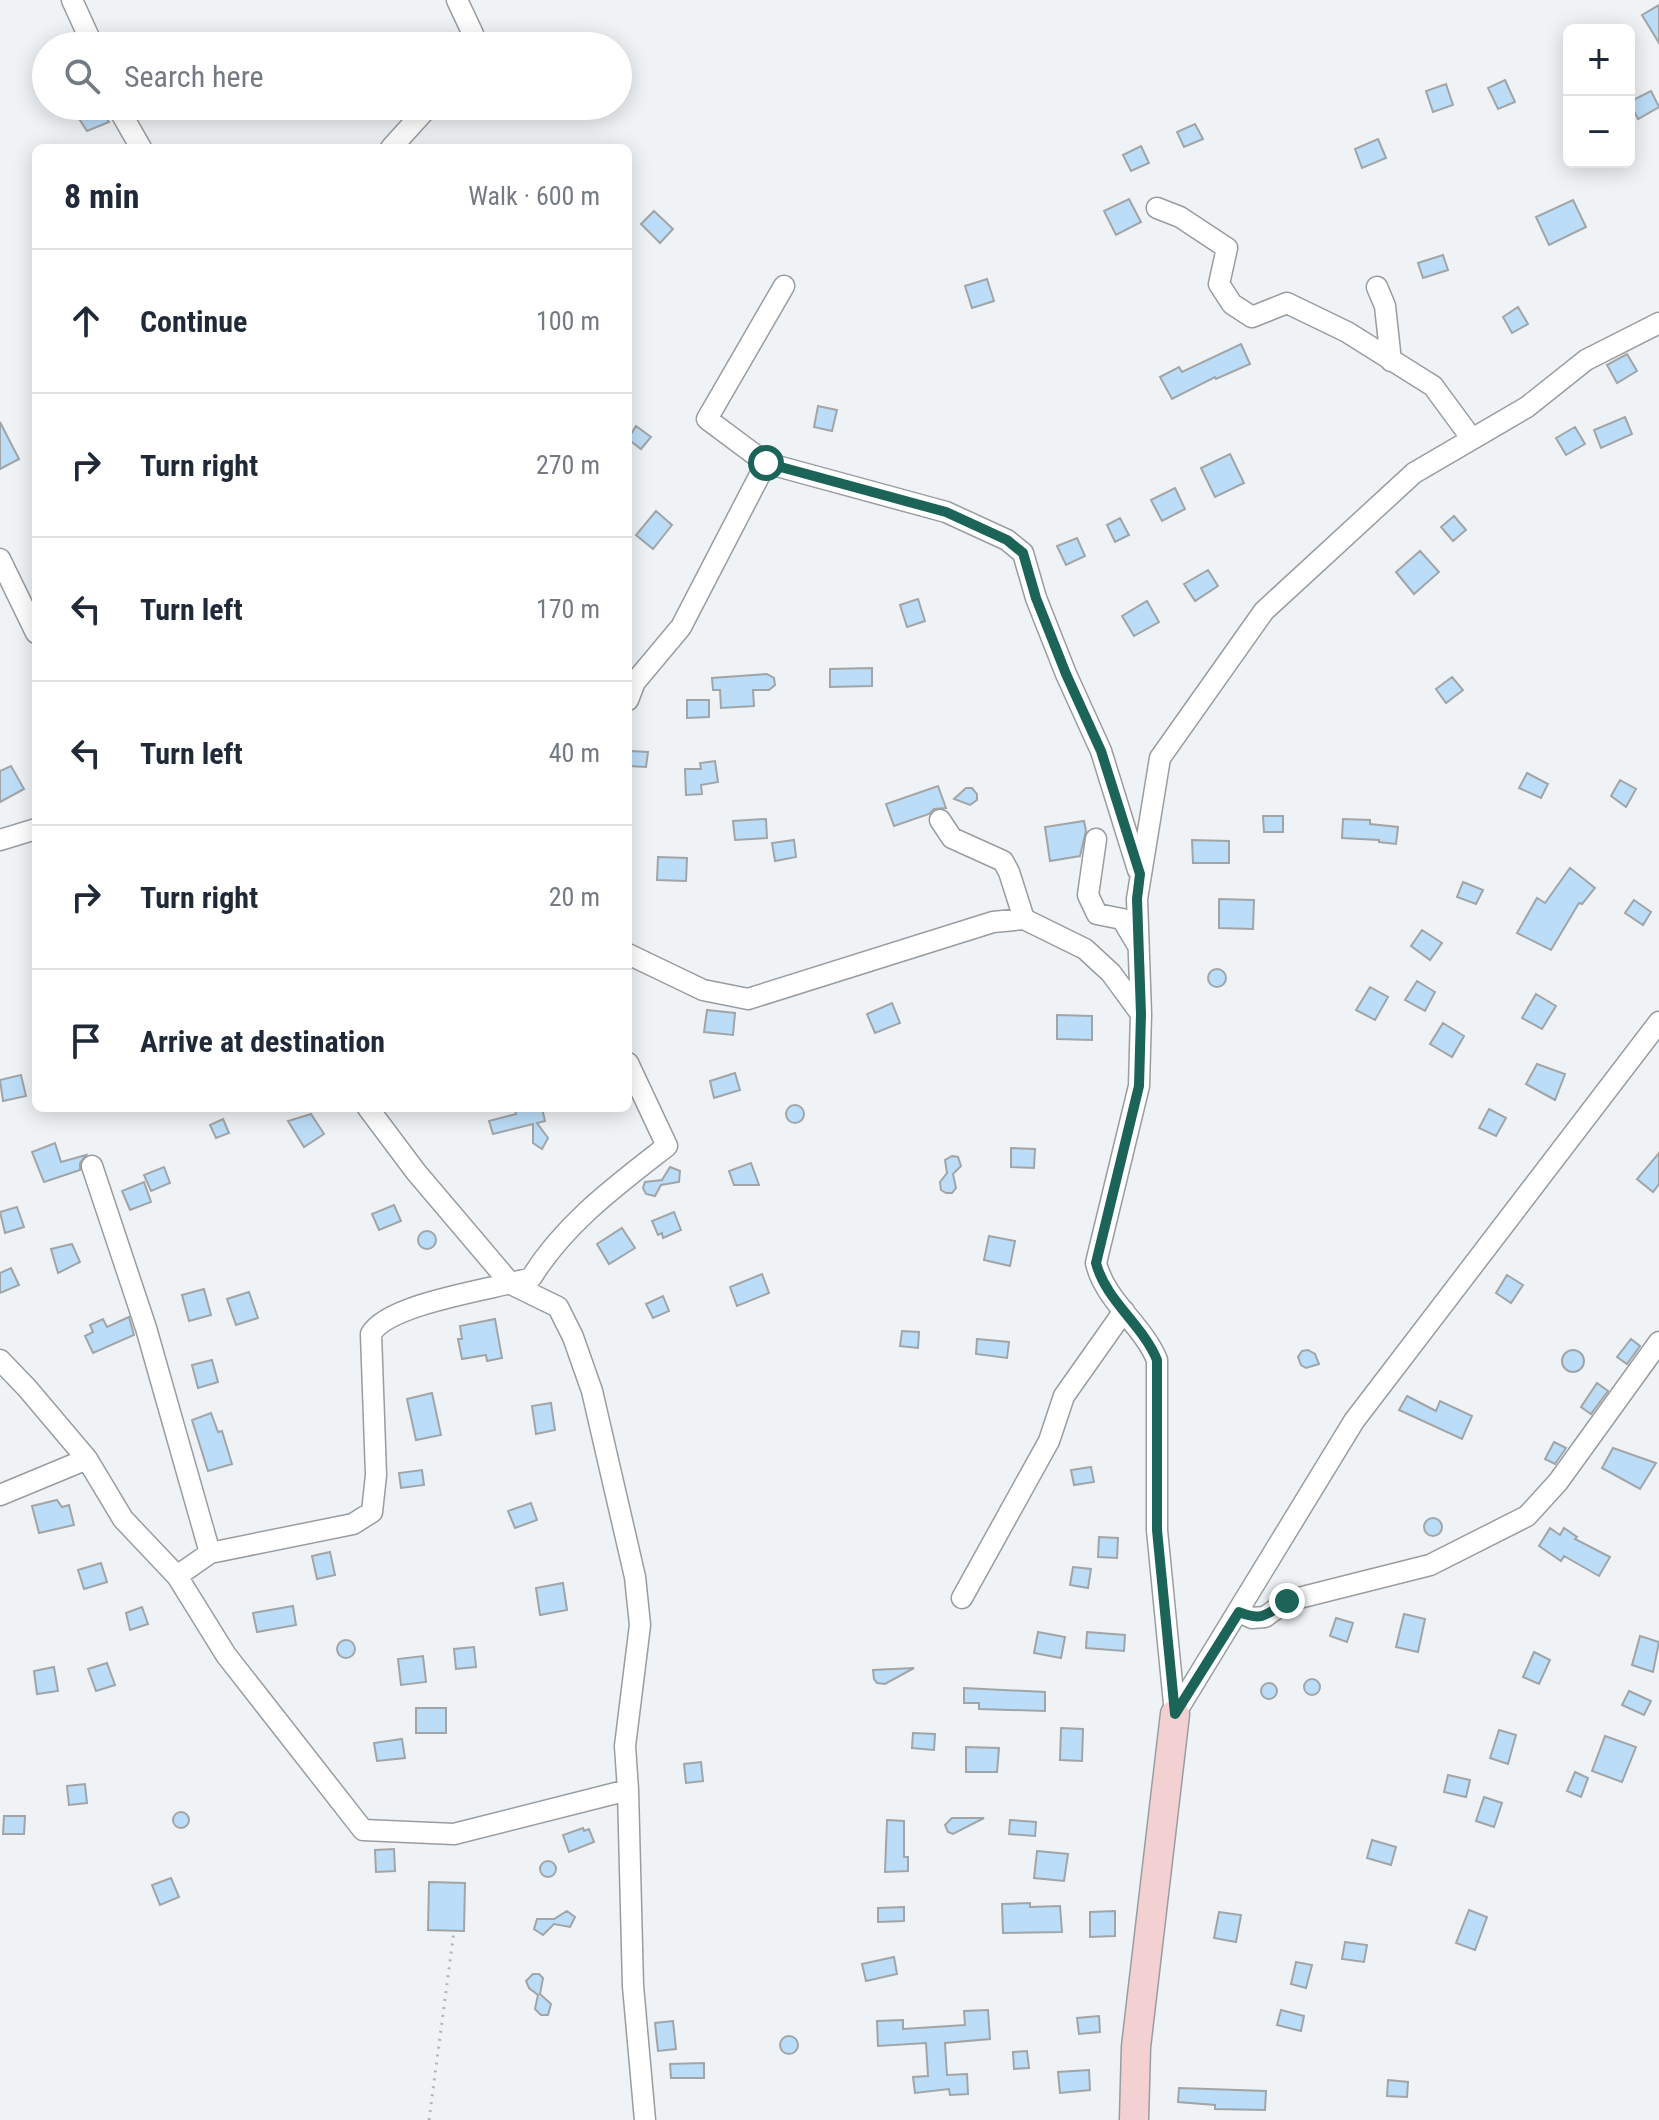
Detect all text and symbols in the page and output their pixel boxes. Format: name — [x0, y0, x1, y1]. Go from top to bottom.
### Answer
map controls — [1563, 24, 1635, 168]
button: + — [1563, 24, 1635, 96]
search box — [32, 32, 632, 120]
icon: search — [60, 54, 104, 98]
text: Search here — [124, 59, 264, 94]
button: − — [1563, 96, 1635, 168]
text: 8 min — [64, 176, 140, 216]
text: Walk · 600 m — [468, 181, 600, 211]
icon: ahead — [64, 299, 108, 343]
text: Continue — [140, 304, 247, 339]
text: 100 m — [536, 306, 600, 336]
icon: right — [64, 443, 108, 487]
route start — [748, 445, 784, 481]
text: Turn right — [140, 448, 258, 483]
text: 270 m — [536, 450, 600, 480]
icon: left — [64, 587, 108, 631]
text: Turn left — [140, 592, 243, 627]
text: 170 m — [536, 594, 600, 624]
icon: left — [64, 731, 108, 775]
text: Turn left — [140, 736, 243, 771]
text: 40 m — [549, 738, 600, 768]
icon: right — [64, 875, 108, 919]
text: Turn right — [140, 880, 258, 915]
text: 20 m — [549, 882, 600, 912]
icon: arrive — [64, 1019, 108, 1063]
text: Arrive at destination — [140, 1024, 385, 1059]
route end — [1269, 1583, 1305, 1619]

